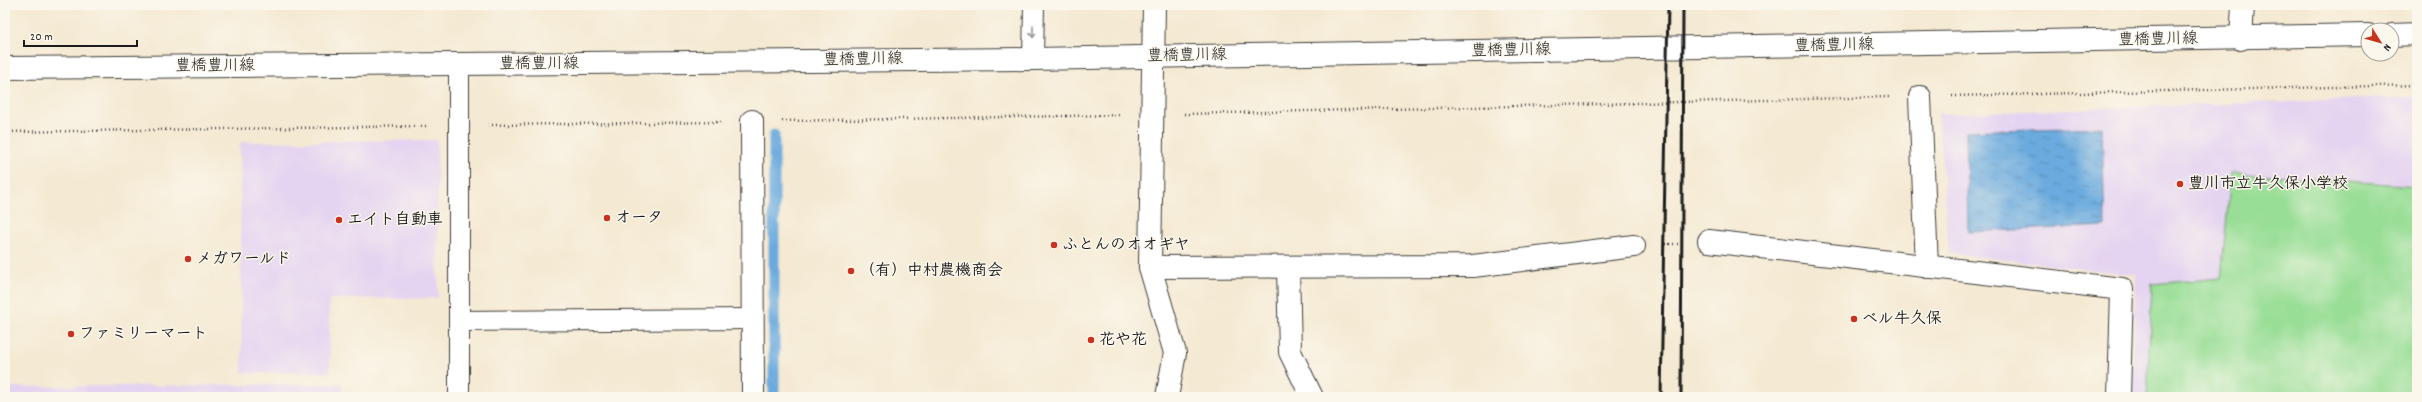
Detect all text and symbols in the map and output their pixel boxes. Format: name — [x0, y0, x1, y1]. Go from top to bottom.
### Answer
scale bar — [24, 22, 137, 48]
north arrow — [2360, 22, 2400, 62]
one-way arrow — [1030, 25, 1037, 38]
street label: 豊橋豊川線 — [2118, 28, 2198, 52]
text: 20 m — [30, 29, 53, 46]
street label: 豊橋豊川線 — [1794, 34, 1874, 58]
street label: 豊橋豊川線 — [1471, 39, 1551, 63]
text: N — [2378, 40, 2394, 54]
street label: 豊橋豊川線 — [1147, 44, 1227, 68]
street label: 豊橋豊川線 — [823, 48, 903, 72]
street label: 豊橋豊川線 — [499, 53, 579, 76]
street label: 豊橋豊川線 — [175, 55, 255, 78]
place label: 豊川市立牛久保小学校 — [2188, 173, 2348, 196]
marker: 豊川市立牛久保小学校 — [2175, 179, 2185, 189]
place label: オータ — [615, 207, 663, 230]
place label: エイト自動車 — [347, 209, 443, 232]
marker: オータ — [602, 213, 612, 223]
marker: エイト自動車 — [334, 215, 344, 225]
place label: ふとんのオオギヤ — [1062, 234, 1190, 257]
marker: ふとんのオオギヤ — [1049, 240, 1059, 250]
place label: メガワールド — [196, 248, 291, 271]
marker: メガワールド — [183, 254, 193, 264]
place label: （有）中村農機商会 — [859, 260, 1003, 283]
marker: （有）中村農機商会 — [846, 266, 856, 276]
place label: ベル牛久保 — [1862, 308, 1942, 331]
marker: ベル牛久保 — [1849, 314, 1859, 324]
place label: ファミリーマート — [79, 323, 208, 346]
marker: ファミリーマート — [66, 329, 76, 339]
place label: 花や花 — [1099, 329, 1147, 352]
marker: 花や花 — [1086, 335, 1096, 345]

